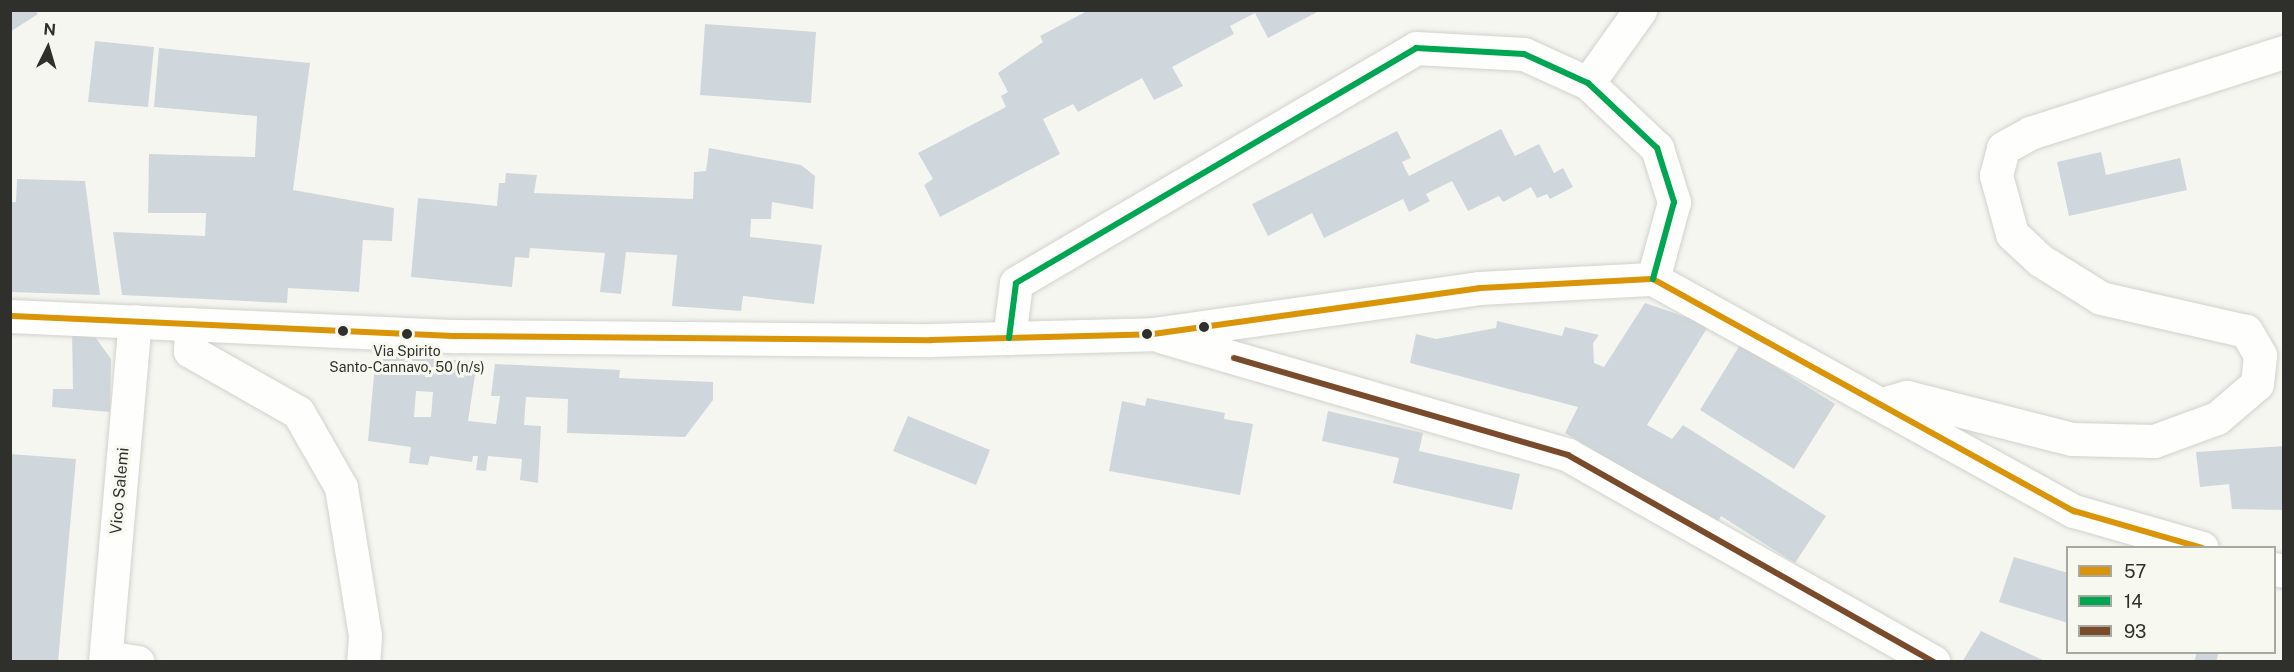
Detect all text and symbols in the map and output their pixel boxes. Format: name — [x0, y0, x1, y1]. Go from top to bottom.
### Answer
north arrow — [18, 18, 78, 78]
text: N — [43, 20, 57, 40]
unlabelled marker — [1198, 321, 1210, 333]
unlabelled marker — [337, 325, 349, 337]
marker: Via Spirito Santo-Cannavo, 50 (n/s) — [401, 328, 413, 340]
unlabelled marker — [1141, 328, 1153, 340]
place label: Via Spirito Santo-Cannavo, 50 (n/s) — [329, 343, 485, 376]
street label: Vico Salemi — [107, 447, 133, 535]
legend — [2066, 546, 2276, 654]
text: 57 — [2124, 561, 2146, 582]
text: 14 — [2124, 591, 2143, 612]
text: 93 — [2124, 621, 2146, 642]

